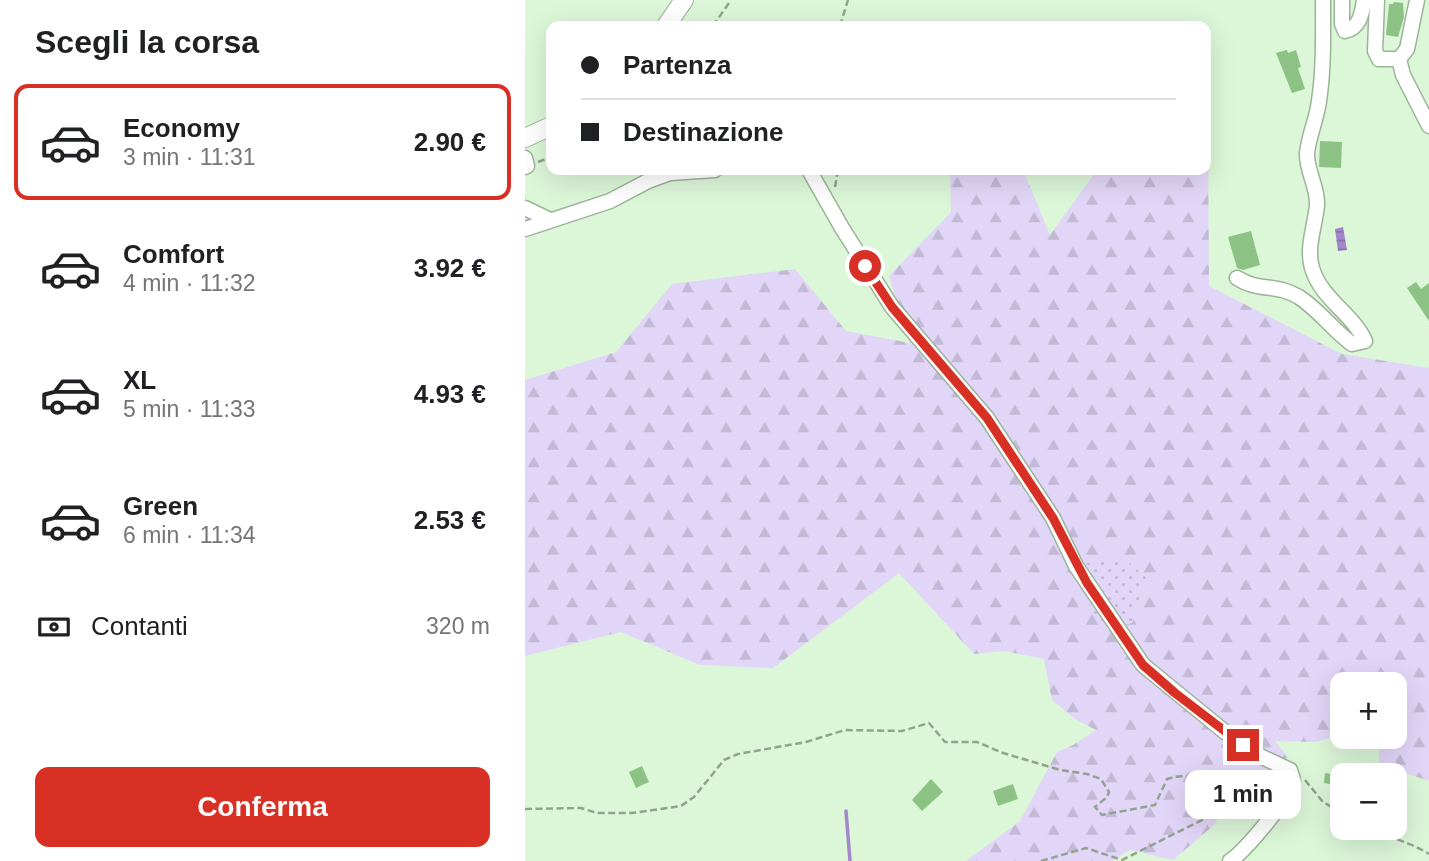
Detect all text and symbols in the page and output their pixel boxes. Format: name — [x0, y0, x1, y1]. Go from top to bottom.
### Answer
text: Scegli la corsa — [35, 24, 259, 60]
text: Partenza — [623, 50, 731, 80]
icon: car — [39, 111, 102, 174]
text: Economy — [123, 113, 240, 143]
text: Destinazione — [623, 117, 783, 147]
text: 2.90 € — [414, 127, 486, 157]
text: 3 min · 11:31 — [123, 144, 256, 170]
icon: car — [39, 237, 102, 300]
text: Comfort — [123, 239, 224, 269]
route start — [849, 250, 881, 282]
text: 3.92 € — [414, 253, 486, 283]
text: 4 min · 11:32 — [123, 270, 256, 296]
icon: car — [39, 363, 102, 426]
text: XL — [123, 365, 156, 395]
text: 4.93 € — [414, 379, 486, 409]
text: 5 min · 11:33 — [123, 396, 256, 422]
icon: car — [39, 489, 102, 552]
text: Green — [123, 491, 198, 521]
text: 2.53 € — [414, 505, 486, 535]
text: 6 min · 11:34 — [123, 522, 256, 548]
icon: cash — [35, 608, 73, 646]
text: Contanti — [91, 611, 188, 641]
text: 320 m — [426, 613, 490, 639]
map controls — [1330, 672, 1407, 840]
button: + — [1330, 672, 1407, 749]
route end — [1227, 729, 1259, 761]
button: − — [1330, 763, 1407, 840]
button: Conferma — [35, 767, 490, 847]
callout: 1 min — [1185, 770, 1301, 818]
text: 1 min — [1213, 781, 1273, 807]

